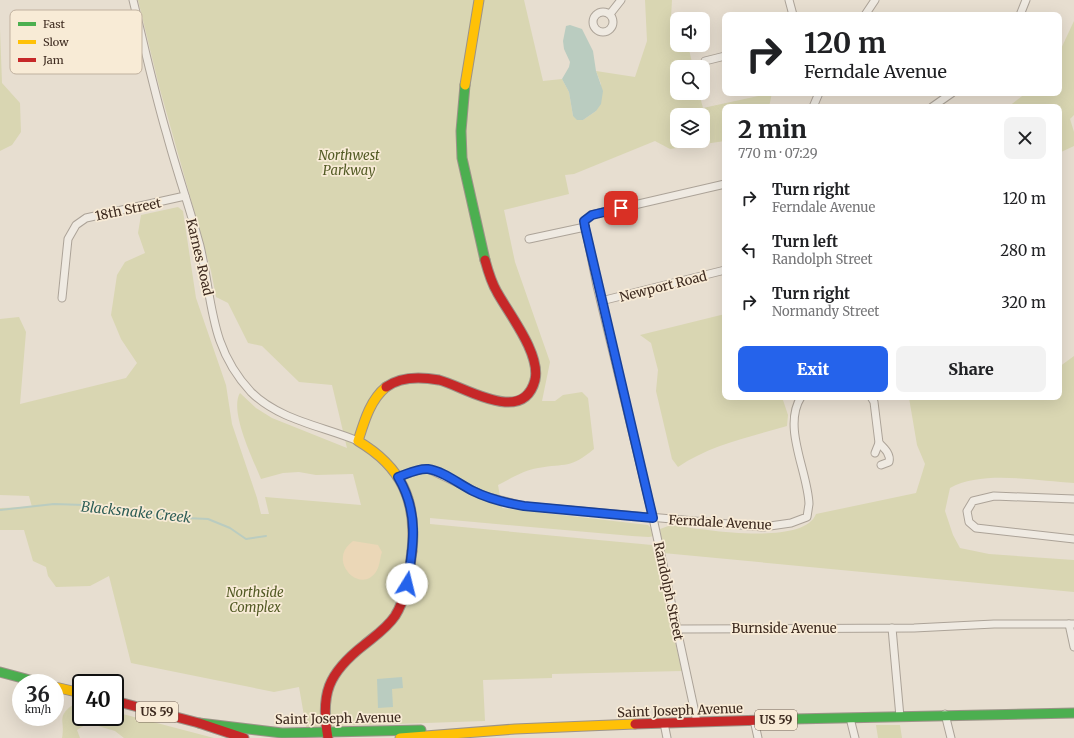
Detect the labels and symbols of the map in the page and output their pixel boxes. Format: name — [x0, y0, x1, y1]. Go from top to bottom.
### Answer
legend — [10, 10, 142, 74]
text: Fast — [43, 17, 66, 31]
text: Slow — [43, 35, 69, 49]
text: Jam — [42, 53, 64, 67]
park label: Northwest Parkway — [318, 147, 380, 179]
pin — [604, 191, 638, 225]
street label: 18th Street — [94, 194, 163, 225]
street label: Karnes Road — [182, 217, 217, 298]
street label: Newport Road — [618, 267, 709, 306]
water label: Blacksnake Creek — [80, 497, 192, 527]
street label: Ferndale Avenue — [668, 511, 772, 534]
street label: Randolph Street — [650, 540, 687, 642]
position arrow — [386, 563, 428, 605]
park label: Northside Complex — [226, 584, 284, 616]
street label: Burnside Avenue — [731, 620, 837, 637]
speed limit sign: 40 — [72, 674, 124, 726]
street label: Saint Joseph Avenue — [617, 700, 744, 721]
road number: US 59 — [136, 702, 178, 722]
street label: Saint Joseph Avenue — [275, 709, 401, 728]
road number: US 59 — [755, 710, 797, 730]

